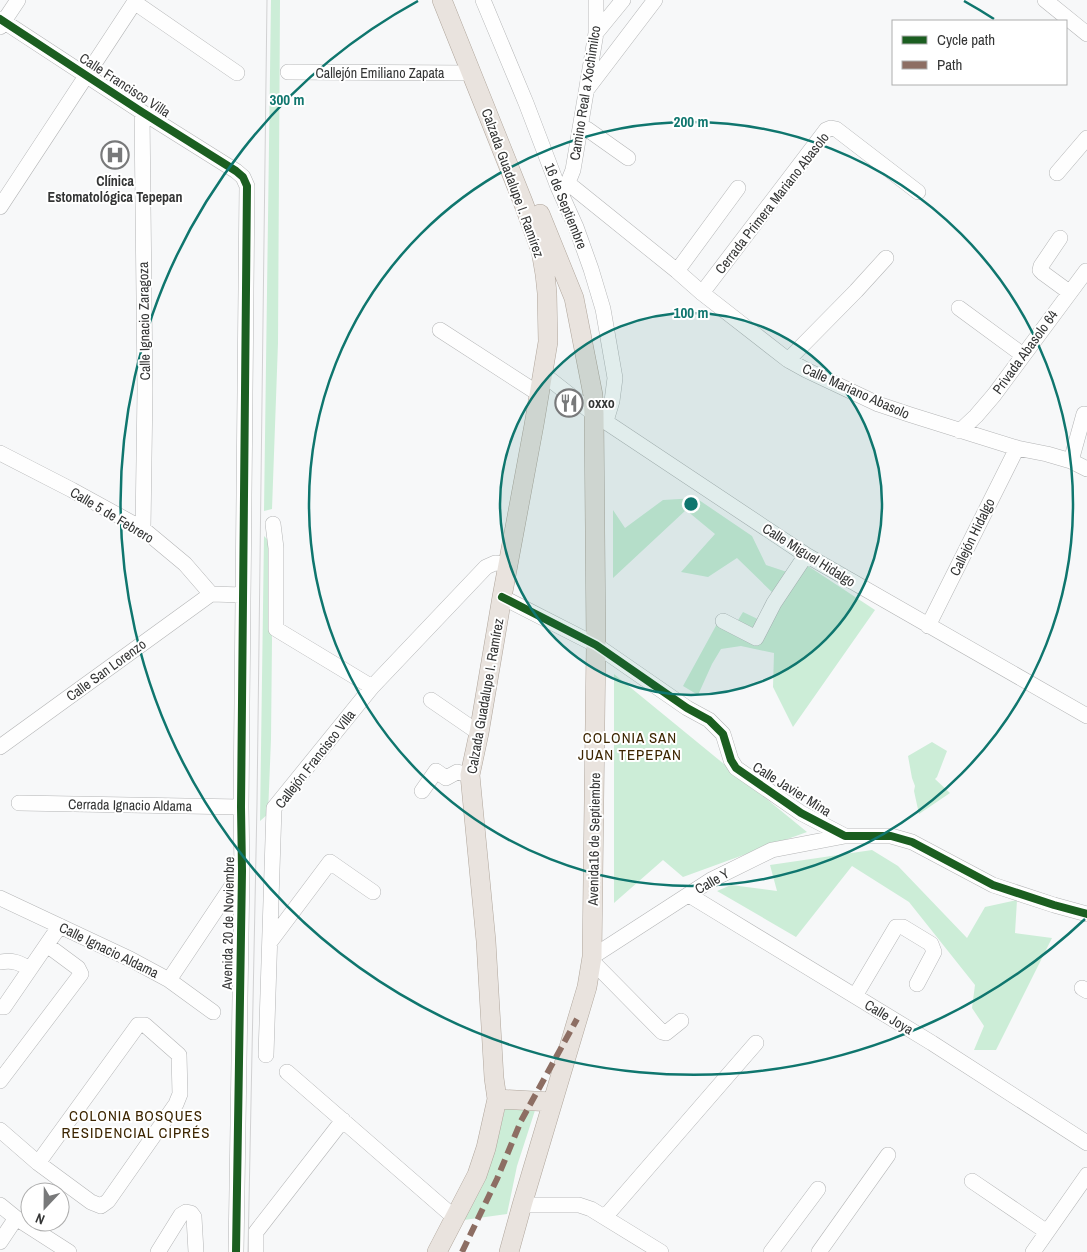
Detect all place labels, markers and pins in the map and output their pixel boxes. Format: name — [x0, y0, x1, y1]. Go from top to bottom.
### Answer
hospital icon: Clínica Estomatológica Tepepan — [100, 140, 130, 170]
place label: Clínica Estomatológica Tepepan — [47, 172, 183, 206]
restaurant icon: oxxo — [554, 388, 584, 418]
place label: oxxo — [588, 394, 615, 412]
centre of rings — [682, 495, 700, 513]

